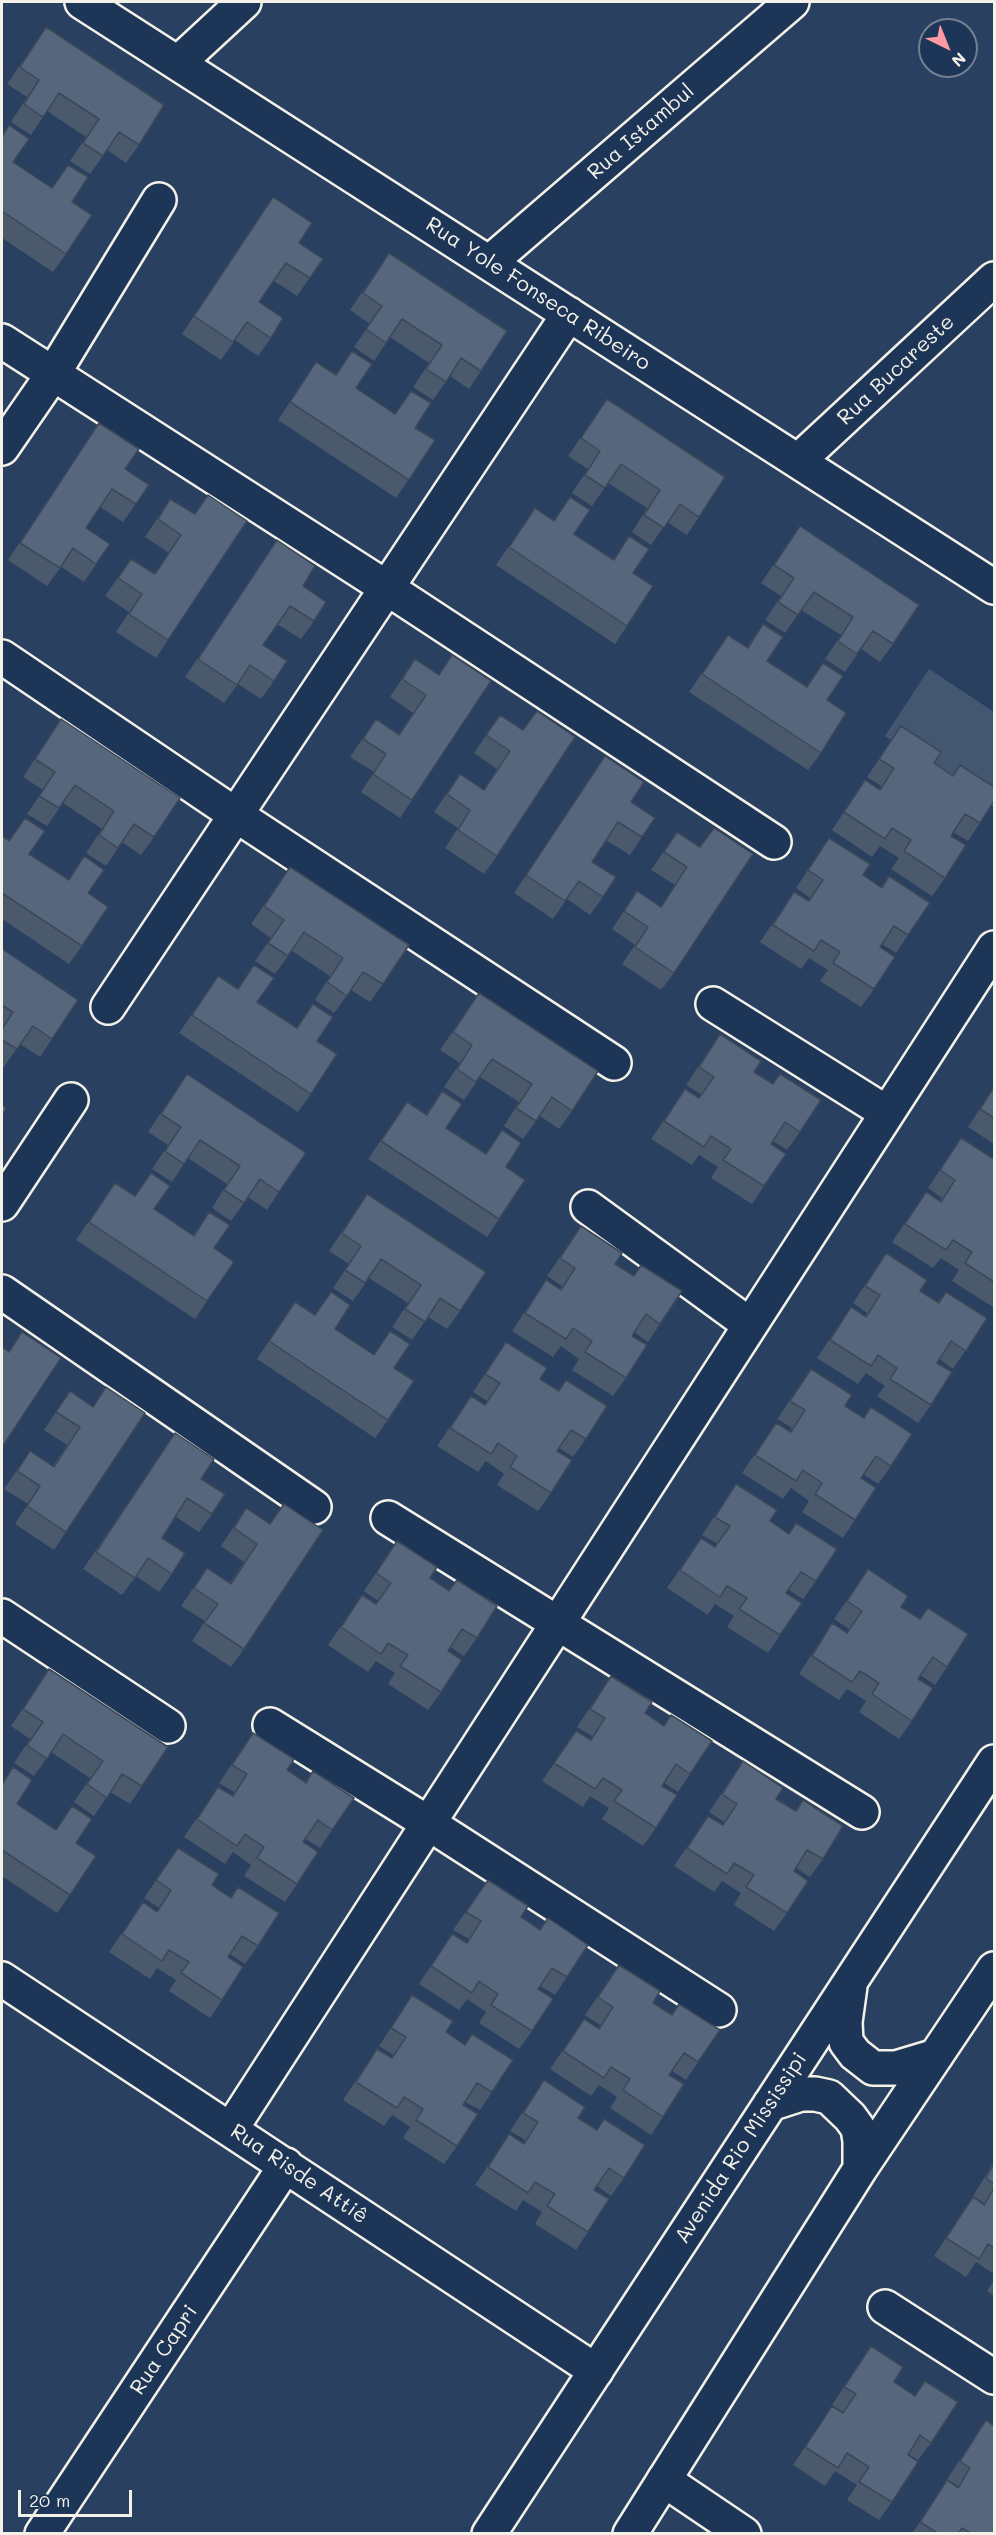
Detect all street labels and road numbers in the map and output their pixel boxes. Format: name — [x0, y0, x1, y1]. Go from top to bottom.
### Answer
street label: Rua Istambul — [582, 79, 700, 185]
street label: Rua Yole Fonseca Ribeiro — [421, 212, 655, 376]
street label: Rua Bucareste — [832, 309, 960, 431]
street label: Avenida Rio Mississipi — [670, 2048, 812, 2248]
street label: Rua Risde Attiê — [226, 2119, 372, 2229]
street label: Rua Capri — [125, 2300, 203, 2400]

